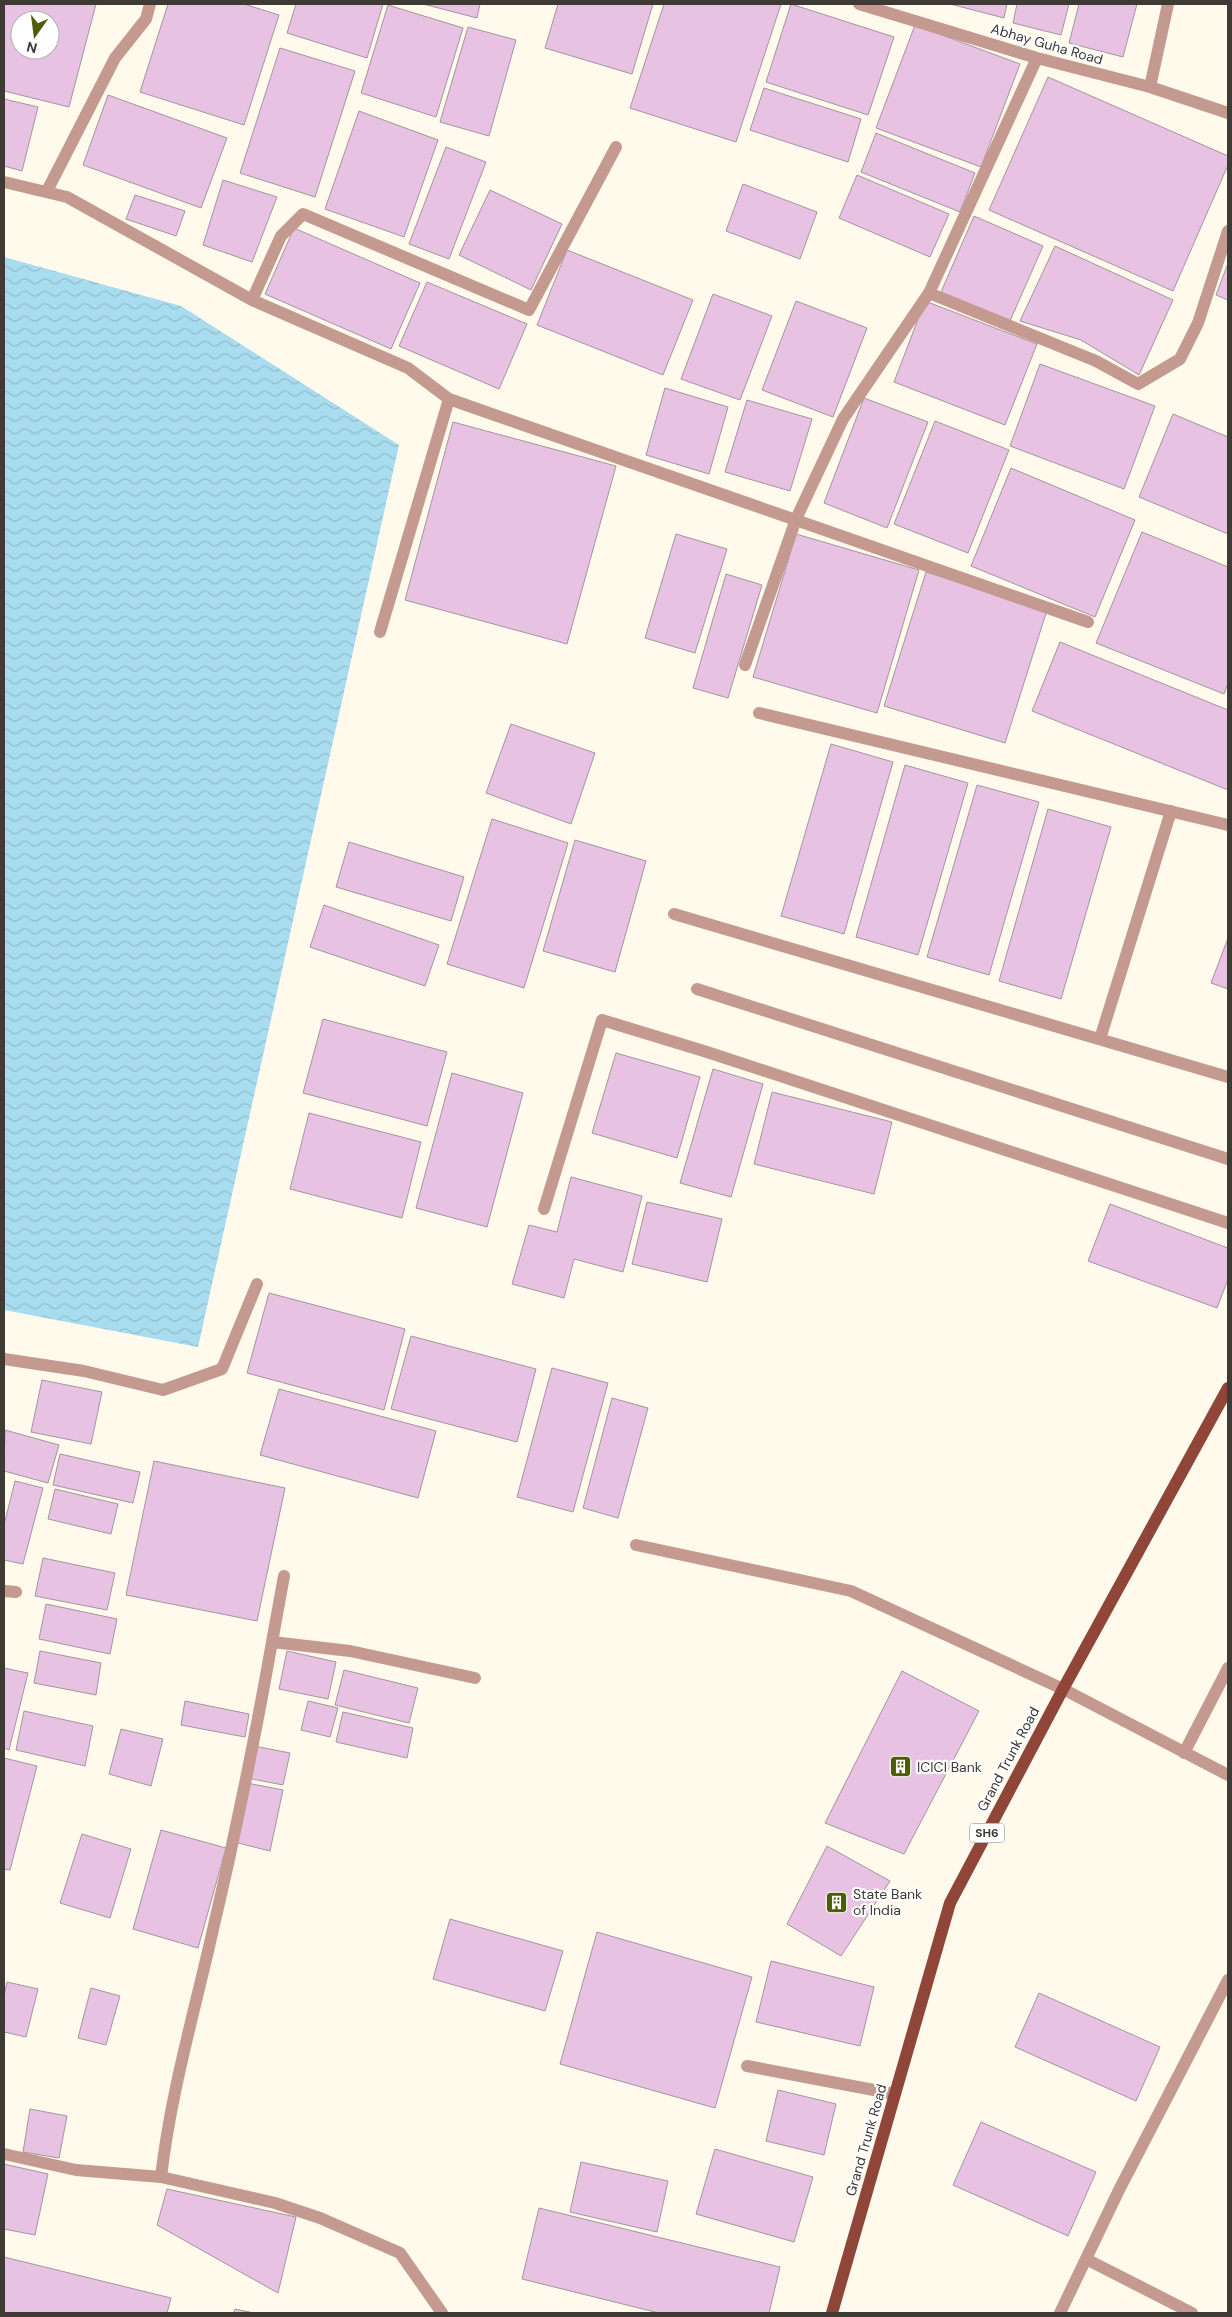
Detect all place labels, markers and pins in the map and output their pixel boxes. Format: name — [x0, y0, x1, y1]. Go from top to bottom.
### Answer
building icon: ICICI Bank — [889, 1755, 913, 1779]
place label: ICICI Bank — [917, 1758, 982, 1776]
place label: State Bank of India — [853, 1885, 922, 1919]
building icon: State Bank of India — [825, 1890, 849, 1914]

